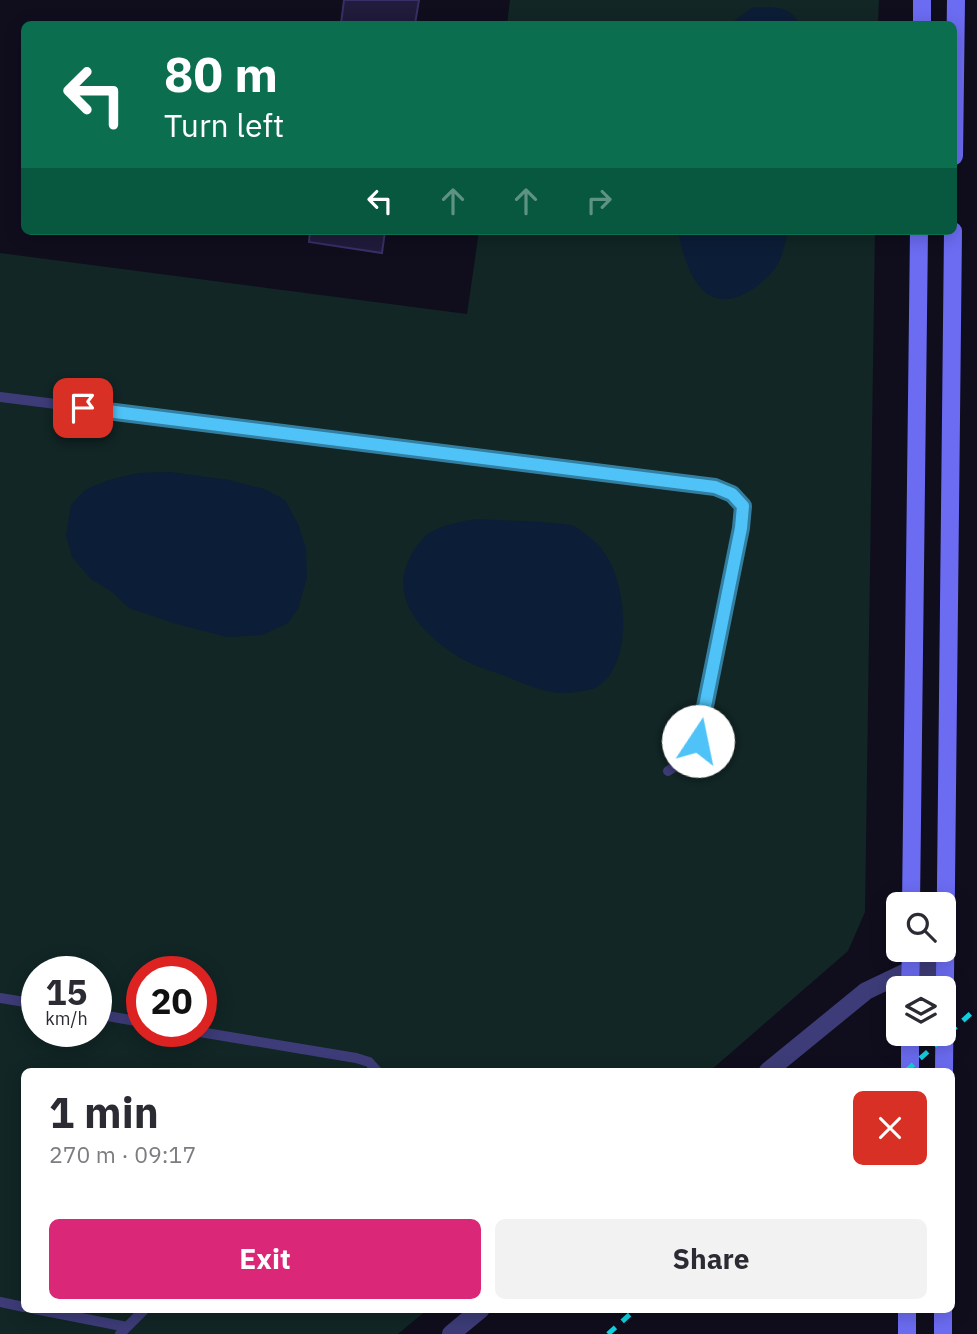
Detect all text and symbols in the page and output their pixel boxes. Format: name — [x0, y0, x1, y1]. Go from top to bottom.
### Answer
text: 80 m — [164, 42, 278, 105]
icon: left — [49, 49, 140, 140]
text: Turn left — [164, 104, 284, 146]
icon: left — [361, 182, 399, 220]
icon: ahead — [434, 182, 472, 220]
icon: ahead — [507, 182, 545, 220]
icon: right — [580, 182, 618, 220]
pin — [53, 378, 113, 438]
icon: arrive — [64, 389, 102, 427]
position arrow — [661, 704, 735, 778]
map controls — [886, 892, 956, 1046]
button: search — [886, 892, 956, 962]
speed limit sign: 20 — [126, 956, 217, 1047]
text: 15 — [45, 969, 88, 1015]
button: layers — [886, 976, 956, 1046]
text: km/h — [45, 1007, 88, 1030]
text: 1 min — [49, 1085, 159, 1140]
button: close — [853, 1091, 927, 1165]
text: 270 m · 09:17 — [49, 1139, 196, 1169]
button: Exit — [49, 1219, 481, 1299]
button: Share — [495, 1219, 927, 1299]

